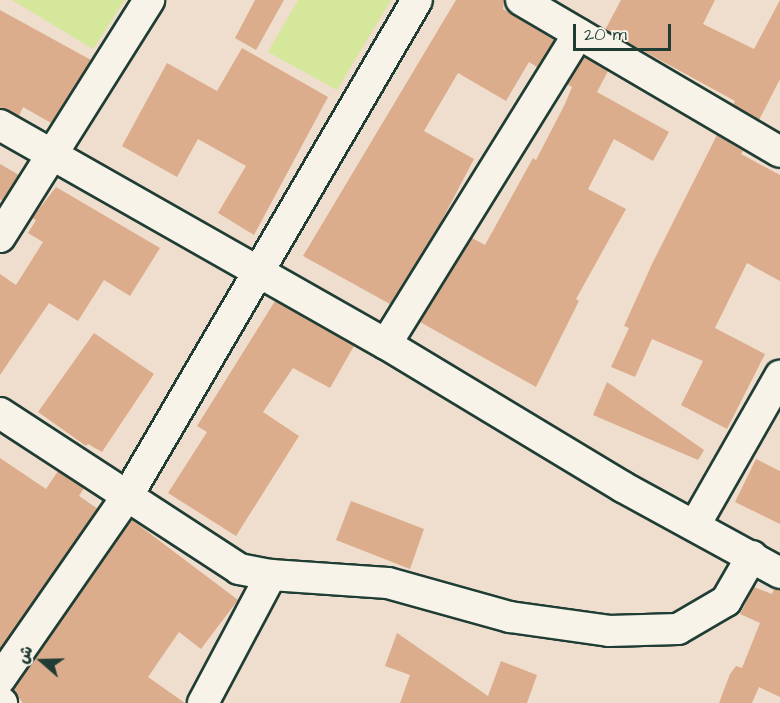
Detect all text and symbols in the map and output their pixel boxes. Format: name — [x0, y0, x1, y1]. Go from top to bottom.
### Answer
scale bar — [576, 12, 674, 50]
text: 20 m — [584, 22, 627, 47]
north arrow — [12, 631, 72, 691]
text: ش — [12, 643, 38, 667]

